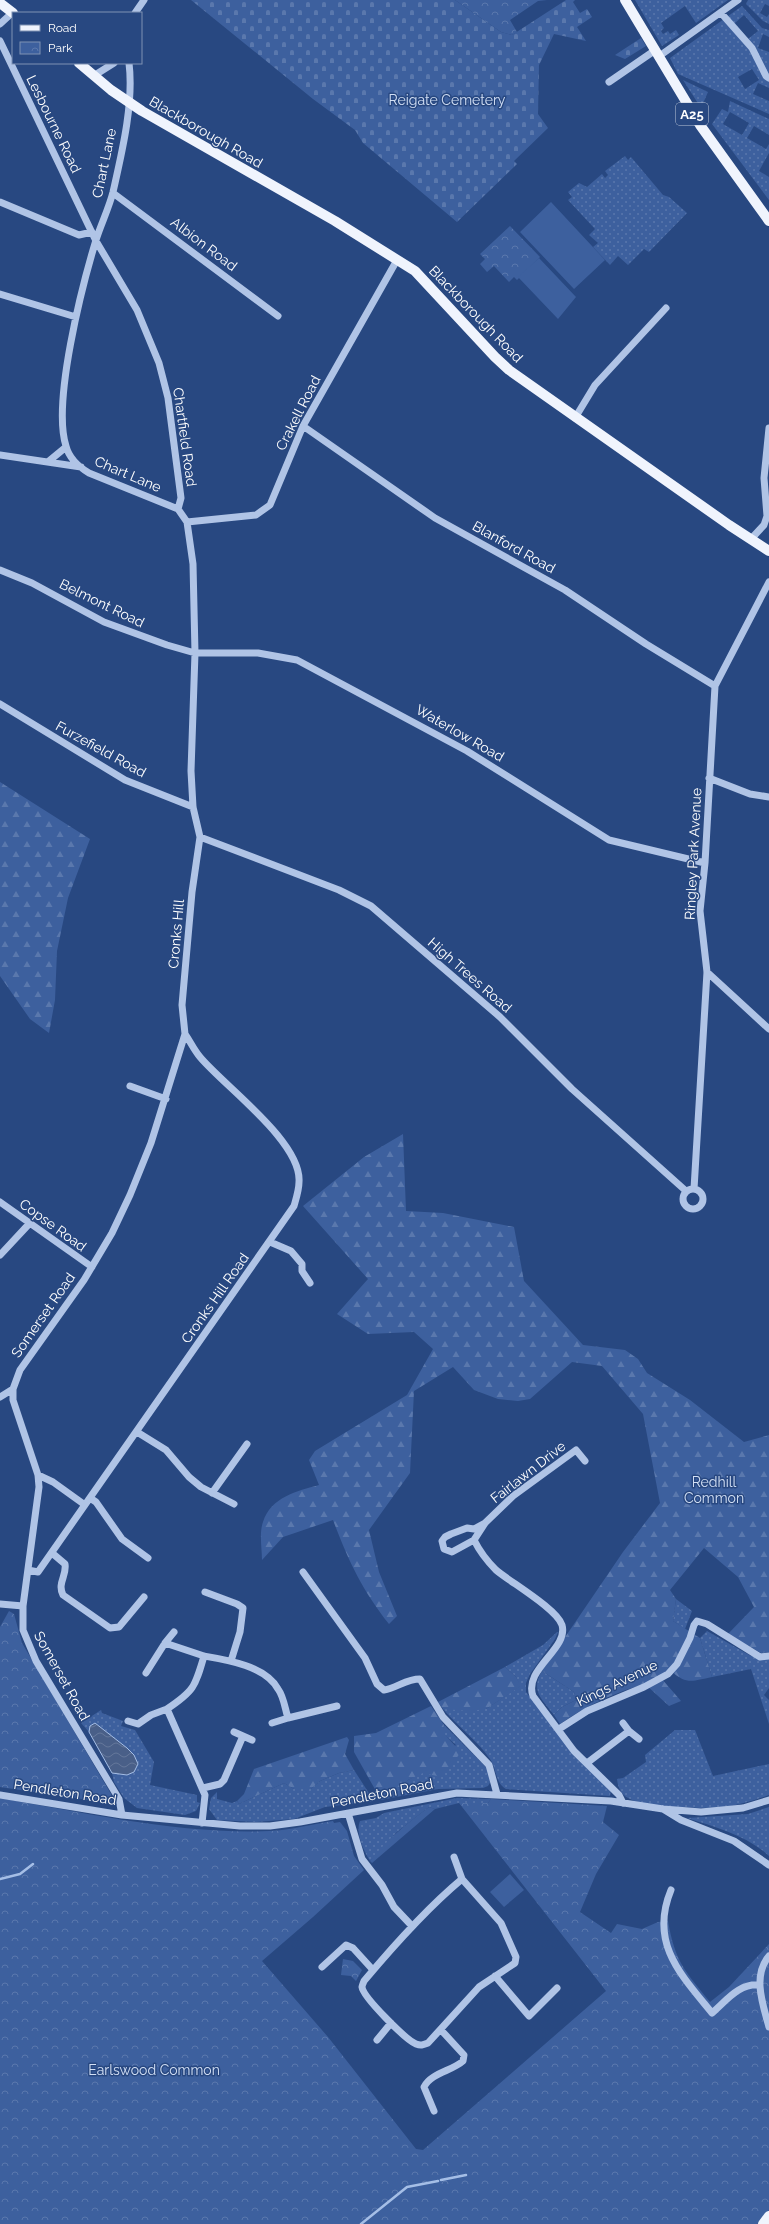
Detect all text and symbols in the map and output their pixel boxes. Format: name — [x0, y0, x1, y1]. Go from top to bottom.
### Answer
legend — [12, 12, 142, 64]
text: Road — [48, 21, 77, 35]
text: Park — [48, 41, 73, 55]
street label: Lesbourne Road — [23, 73, 85, 175]
park label: Reigate Cemetery — [389, 92, 506, 108]
street label: Blackborough Road — [147, 93, 265, 171]
road number: A25 — [676, 103, 708, 125]
street label: Chart Lane — [89, 127, 119, 199]
street label: Albion Road — [168, 214, 240, 274]
street label: Blackborough Road — [426, 262, 526, 366]
street label: Crakell Road — [272, 373, 324, 453]
street label: Chartfield Road — [170, 386, 200, 488]
street label: Chart Lane — [92, 453, 164, 495]
street label: Blanford Road — [470, 518, 558, 576]
street label: Belmont Road — [57, 576, 147, 630]
street label: Waterlow Road — [413, 701, 507, 765]
street label: Furzefield Road — [53, 718, 149, 780]
street label: Ringley Park Avenue — [682, 787, 704, 921]
street label: Cronks Hill — [165, 898, 187, 969]
street label: High Trees Road — [425, 934, 515, 1016]
street label: Copse Road — [16, 1195, 90, 1255]
street label: Cronks Hill Road — [178, 1250, 252, 1346]
street label: Somerset Road — [8, 1270, 78, 1360]
street label: Fairlawn Drive — [487, 1438, 569, 1506]
park label: Redhill Common — [684, 1474, 744, 1506]
street label: Somerset Road — [31, 1629, 93, 1723]
street label: Kings Avenue — [574, 1657, 660, 1709]
street label: Pendleton Road — [330, 1775, 434, 1811]
street label: Pendleton Road — [12, 1776, 118, 1808]
park label: Earlswood Common — [88, 2062, 220, 2078]

